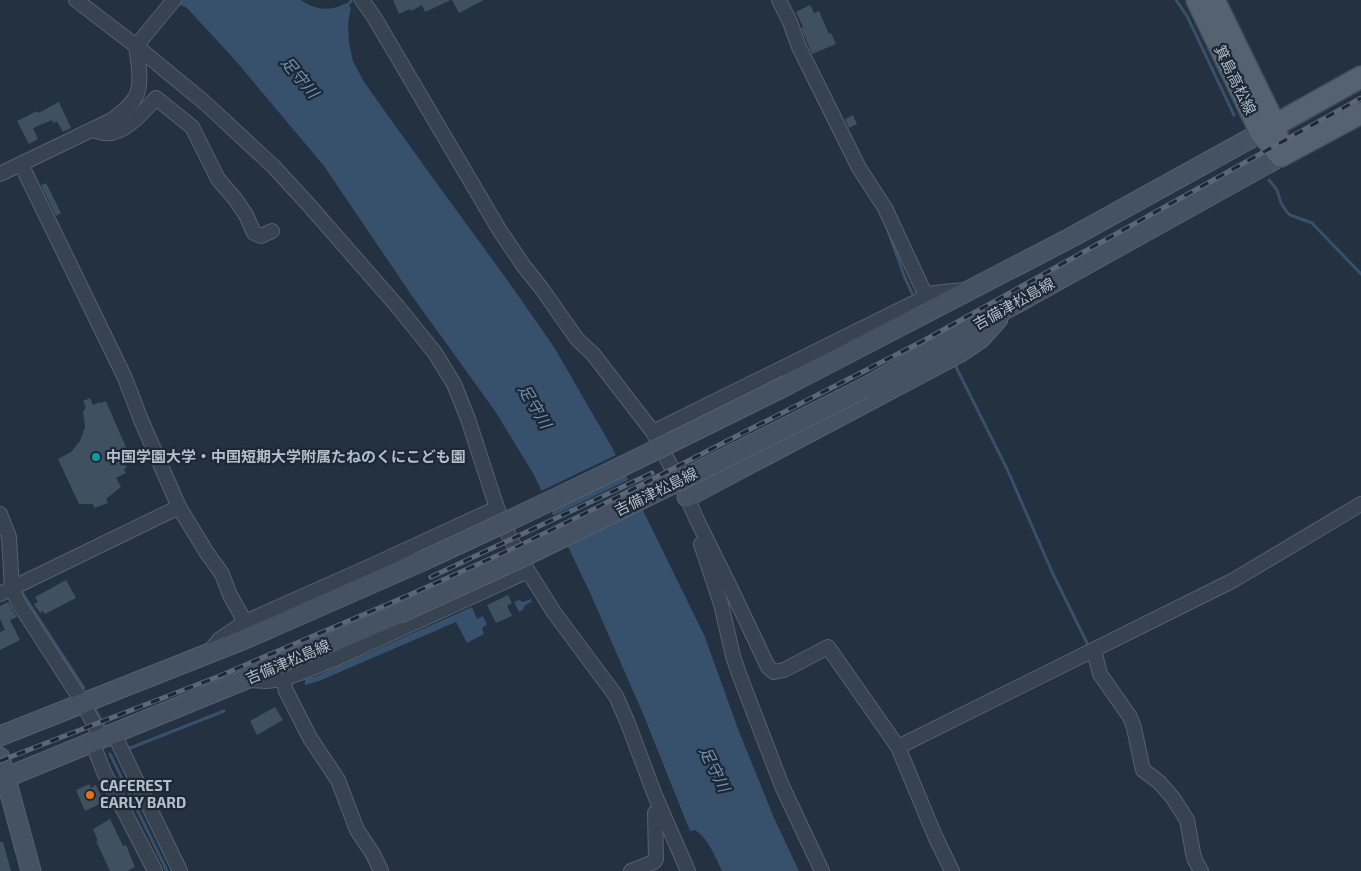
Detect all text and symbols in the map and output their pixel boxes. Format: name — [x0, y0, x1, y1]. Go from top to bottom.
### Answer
street label: 箕島高松線 — [1211, 42, 1260, 117]
water label: 足守川 — [278, 52, 324, 103]
street label: 吉備津松島線 — [970, 273, 1057, 333]
water label: 足守川 — [515, 380, 557, 433]
place label: 中国学園大学・中国短期大学附属たねのくにこども園 — [106, 447, 466, 465]
marker: 中国学園大学・中国短期大学附属たねのくにこども園 — [90, 451, 102, 463]
street label: 吉備津松島線 — [611, 463, 700, 519]
street label: 吉備津松島線 — [243, 635, 333, 687]
water label: 足守川 — [696, 743, 735, 796]
place label: CAFEREST EARLY BARD — [100, 776, 186, 811]
marker: CAFEREST EARLY BARD — [84, 789, 96, 801]

